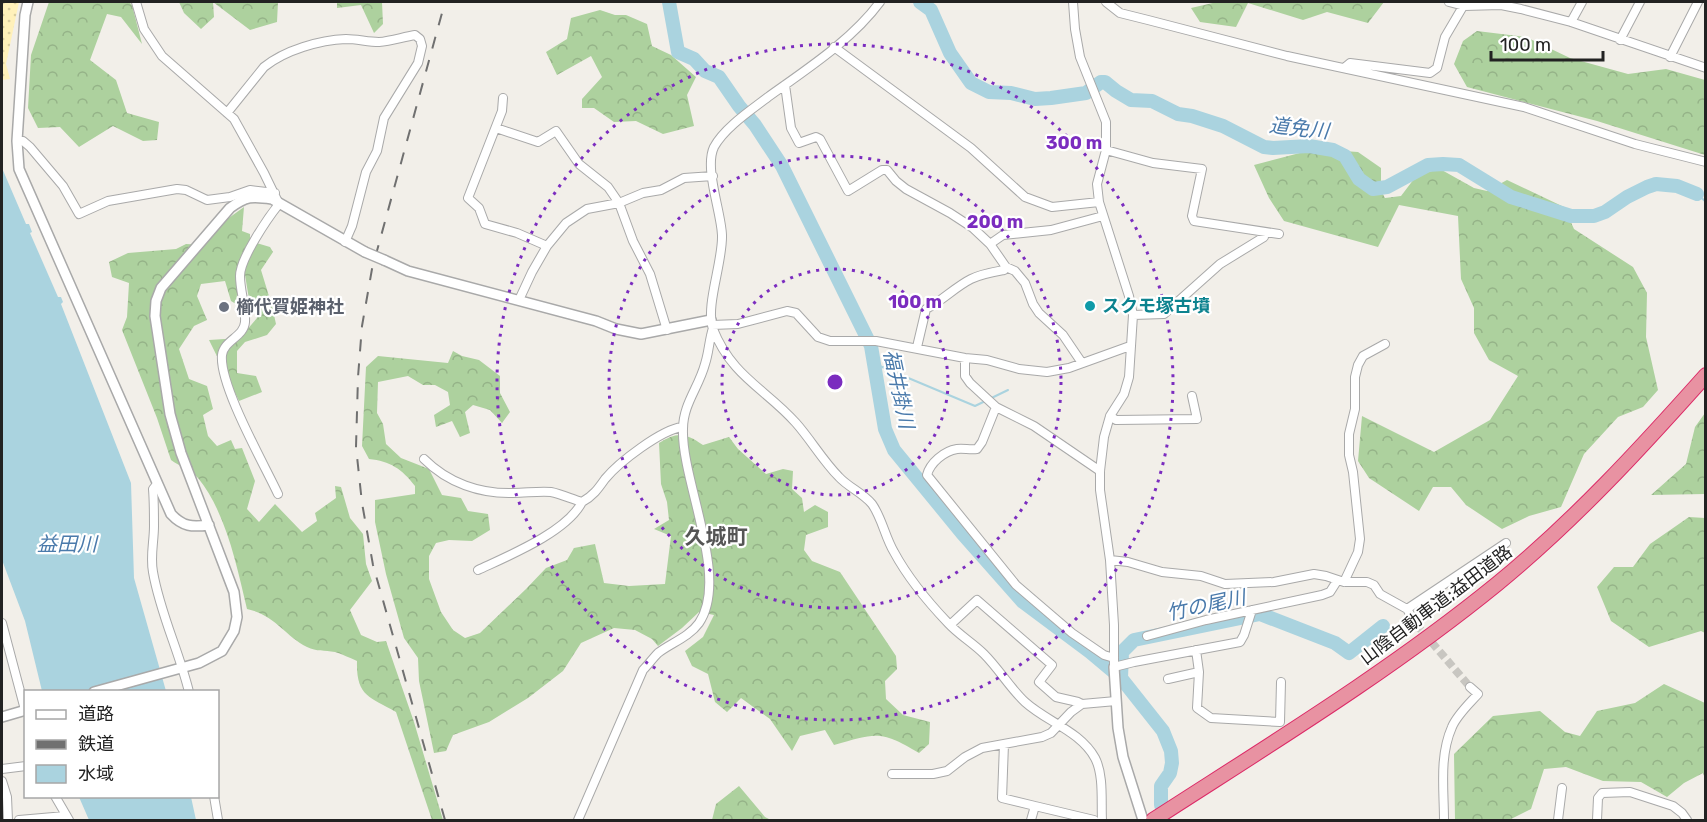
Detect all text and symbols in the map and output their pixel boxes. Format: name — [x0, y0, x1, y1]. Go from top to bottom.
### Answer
scale bar — [1491, 24, 1604, 62]
text: 100 m — [1500, 34, 1551, 56]
water label: 道免川 — [1268, 113, 1332, 143]
text: 300 m — [1046, 132, 1102, 154]
text: 200 m — [967, 211, 1023, 233]
text: 100 m — [888, 291, 942, 313]
place label: スクモ塚古墳 — [1102, 295, 1210, 317]
place label: 櫛代賀姫神社 — [236, 296, 344, 318]
marker: スクモ塚古墳 — [1083, 299, 1097, 313]
marker: 櫛代賀姫神社 — [217, 300, 231, 314]
water label: 福井掛川 — [879, 347, 919, 433]
centre of rings — [825, 372, 845, 392]
district label: 久城町 — [685, 524, 748, 549]
water label: 益田川 — [37, 532, 99, 556]
street label: 山陰自動車道;益田道路 — [1356, 541, 1516, 669]
water label: 竹の尾川 — [1164, 585, 1250, 625]
legend — [24, 690, 219, 798]
text: 道路 — [78, 703, 114, 725]
text: 鉄道 — [78, 733, 114, 755]
text: 水域 — [78, 763, 114, 785]

